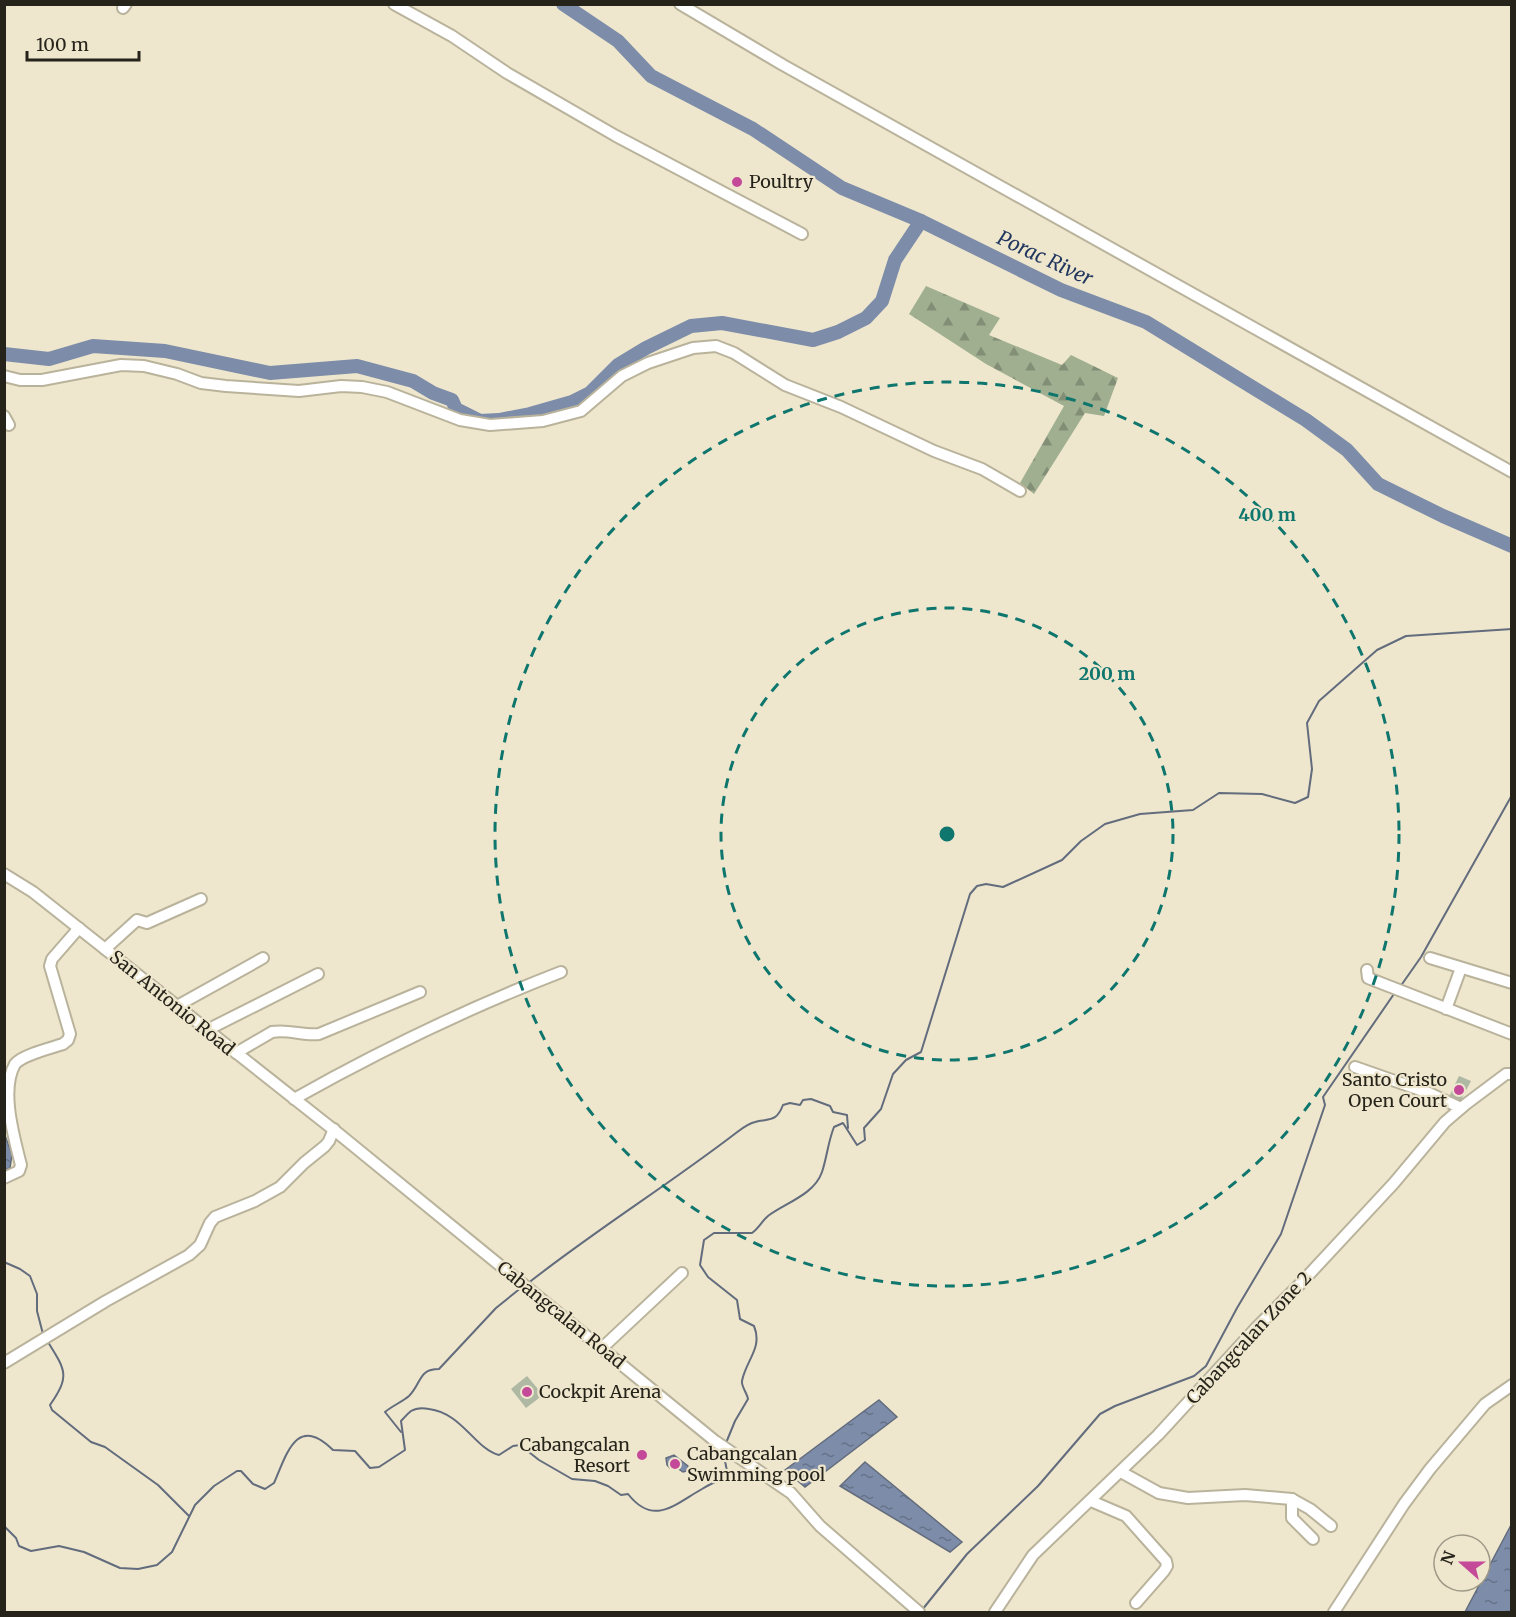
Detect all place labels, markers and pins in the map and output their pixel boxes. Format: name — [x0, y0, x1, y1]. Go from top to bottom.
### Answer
place label: Poultry — [749, 170, 814, 193]
marker: Poultry — [730, 175, 744, 189]
centre of rings — [937, 824, 957, 844]
place label: Santo Cristo Open Court — [1342, 1068, 1447, 1112]
marker: Santo Cristo Open Court — [1452, 1083, 1466, 1097]
place label: Cockpit Arena — [539, 1380, 662, 1403]
marker: Cockpit Arena — [520, 1385, 534, 1399]
place label: Cabangcalan Resort — [520, 1433, 630, 1477]
place label: Cabangcalan Swimming pool — [687, 1442, 826, 1486]
marker: Cabangcalan Resort — [635, 1448, 649, 1462]
marker: Cabangcalan Swimming pool — [668, 1457, 682, 1471]

